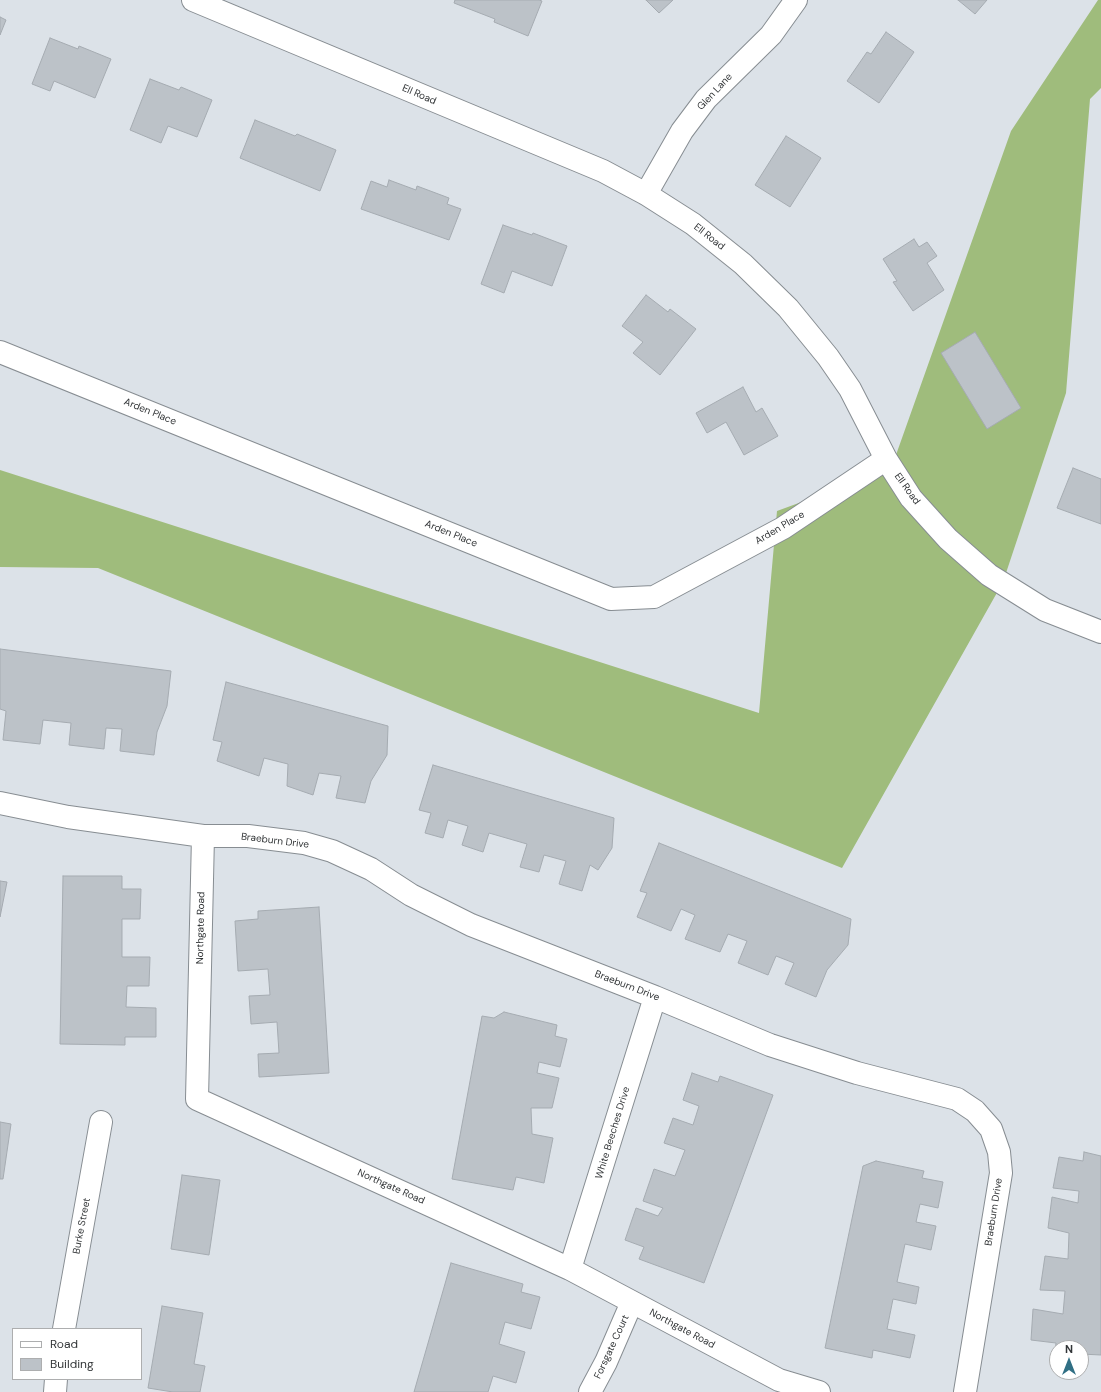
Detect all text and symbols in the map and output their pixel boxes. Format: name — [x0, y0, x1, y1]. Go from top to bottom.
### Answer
street label: Glen Lane — [695, 71, 735, 113]
street label: Ell Road — [400, 82, 438, 108]
street label: Ell Road — [691, 221, 727, 253]
street label: Arden Place — [122, 396, 178, 428]
street label: Ell Road — [892, 471, 922, 507]
street label: Arden Place — [753, 509, 807, 547]
street label: Arden Place — [423, 518, 479, 550]
street label: Braeburn Drive — [240, 831, 310, 851]
street label: Northgate Road — [194, 892, 208, 964]
street label: Braeburn Drive — [593, 968, 661, 1004]
street label: White Beeches Drive — [593, 1085, 633, 1181]
street label: Northgate Road — [355, 1167, 427, 1207]
street label: Braeburn Drive — [983, 1177, 1005, 1247]
street label: Burke Street — [71, 1197, 93, 1255]
street label: Northgate Road — [647, 1307, 717, 1351]
street label: Forsgate Court — [592, 1313, 632, 1381]
legend — [12, 1328, 142, 1380]
text: Road — [50, 1336, 78, 1352]
north arrow — [1049, 1340, 1089, 1380]
text: N — [1065, 1342, 1073, 1356]
text: Building — [50, 1356, 94, 1372]

